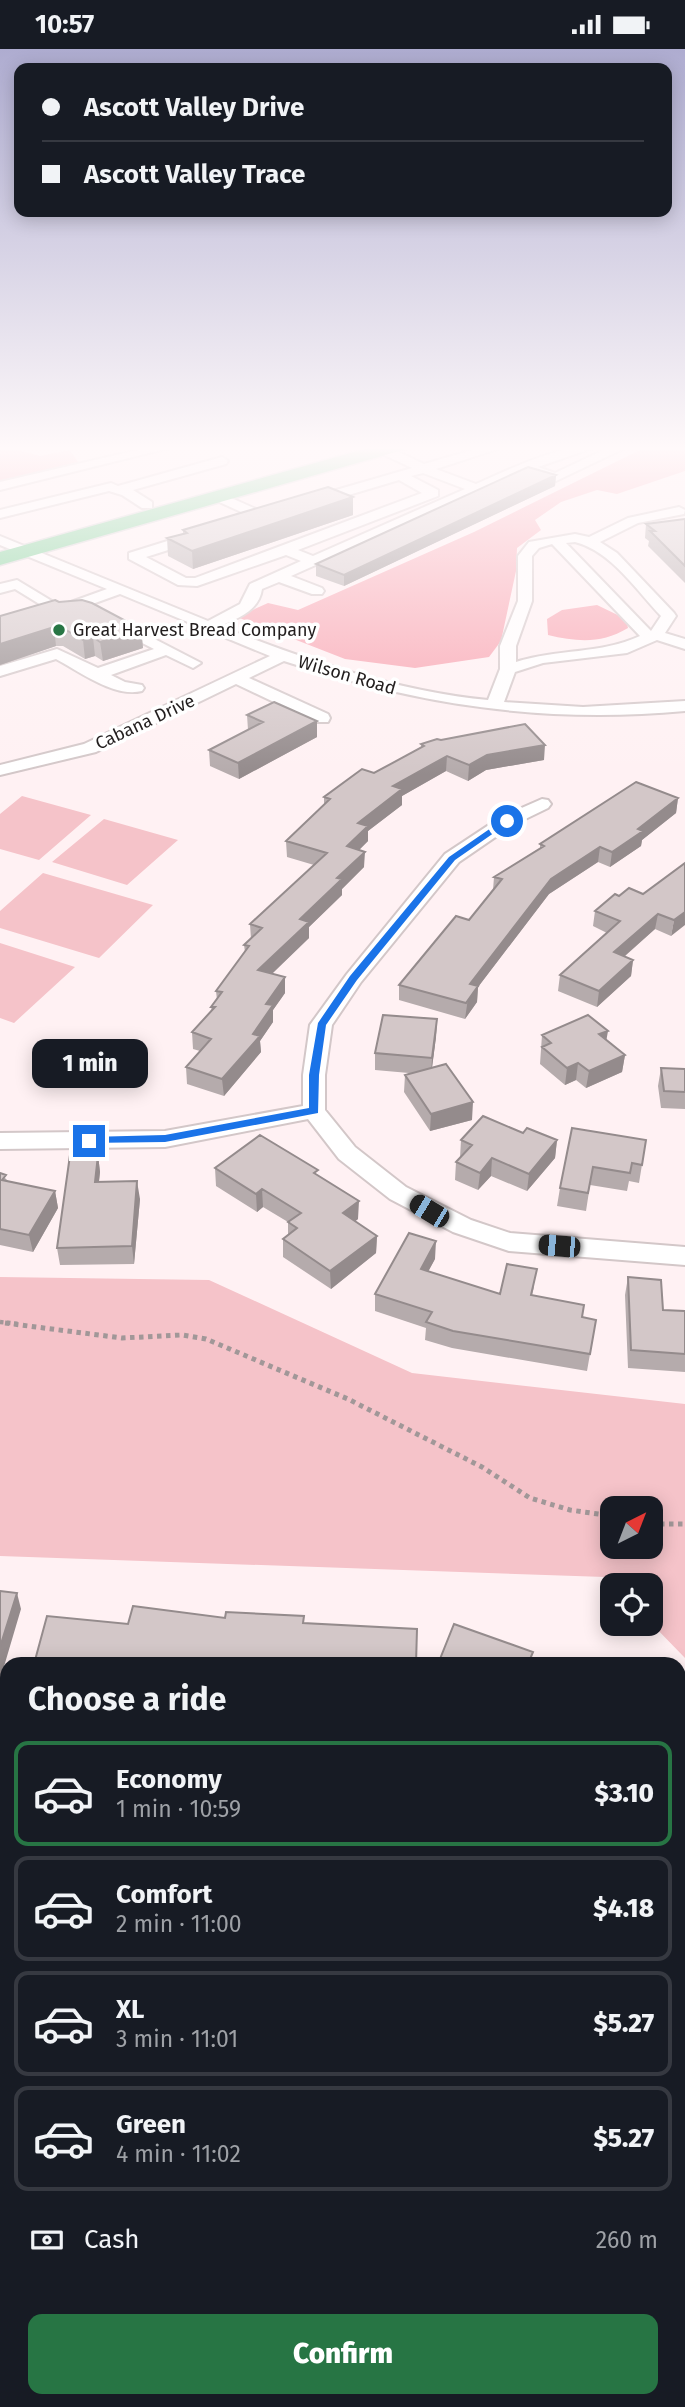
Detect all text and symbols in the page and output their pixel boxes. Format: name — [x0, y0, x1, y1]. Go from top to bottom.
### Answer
text: 10:57 — [35, 9, 94, 40]
text: Ascott Valley Drive — [84, 92, 304, 123]
text: Ascott Valley Trace — [84, 159, 305, 190]
place label: Great Harvest Bread Company — [73, 619, 316, 641]
marker: Great Harvest Bread Company — [51, 622, 67, 638]
street label: Wilson Road — [295, 651, 399, 699]
street label: Cabana Drive — [92, 689, 198, 755]
route start — [491, 805, 523, 837]
callout: 1 min — [31, 1039, 147, 1089]
text: 1 min — [62, 1049, 118, 1077]
route end — [73, 1125, 105, 1157]
car — [406, 1191, 453, 1231]
car — [538, 1234, 581, 1258]
north arrow — [600, 1496, 663, 1559]
map controls — [600, 1496, 663, 1636]
button: locate — [600, 1573, 663, 1636]
text: Choose a ride — [28, 1680, 226, 1718]
icon: car — [32, 1762, 95, 1825]
text: Economy — [116, 1764, 222, 1795]
text: $3.10 — [595, 1778, 654, 1809]
text: 1 min · 10:59 — [116, 1795, 241, 1823]
icon: car — [32, 1877, 95, 1940]
text: Comfort — [116, 1879, 212, 1910]
text: $4.18 — [593, 1893, 654, 1924]
text: 2 min · 11:00 — [116, 1910, 242, 1938]
icon: car — [32, 1992, 95, 2055]
text: XL — [116, 1994, 144, 2025]
text: $5.27 — [593, 2008, 654, 2039]
text: 3 min · 11:01 — [116, 2025, 238, 2053]
icon: car — [32, 2107, 95, 2170]
text: Green — [116, 2109, 186, 2140]
text: $5.27 — [593, 2123, 654, 2154]
text: 4 min · 11:02 — [116, 2140, 241, 2168]
icon: cash — [28, 2221, 66, 2259]
text: Cash — [84, 2224, 140, 2255]
text: 260 m — [596, 2226, 658, 2254]
button: Confirm — [28, 2314, 658, 2394]

